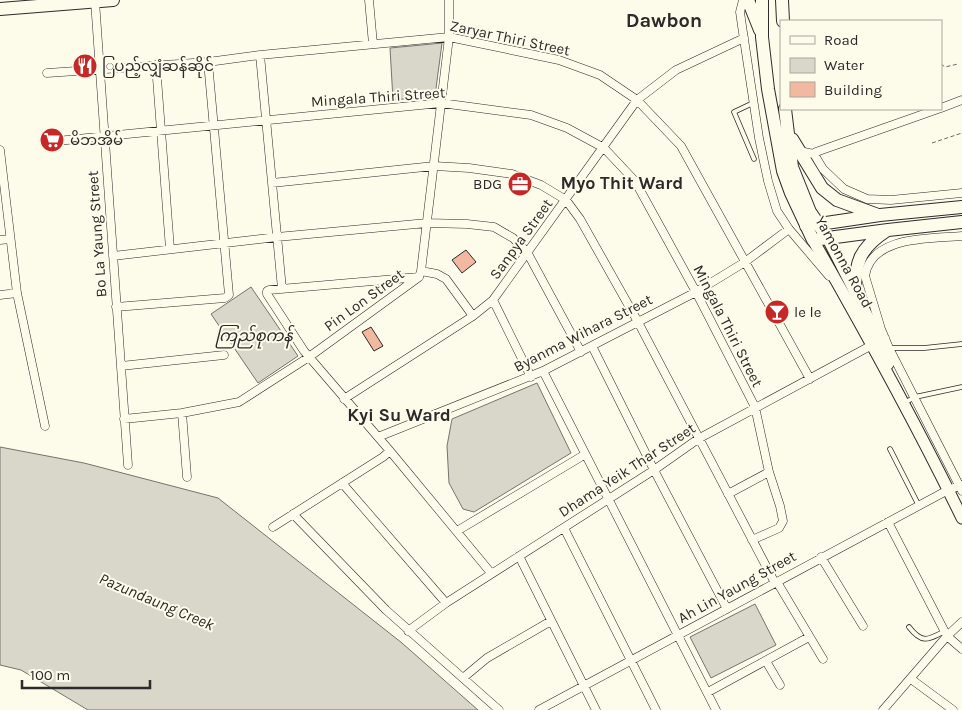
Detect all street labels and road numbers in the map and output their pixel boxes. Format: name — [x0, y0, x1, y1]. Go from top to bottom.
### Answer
street label: Zaryar Thiri Street — [448, 16, 572, 60]
street label: Mingala Thiri Street — [310, 83, 446, 111]
street label: Bo La Yaung Street — [84, 170, 110, 298]
street label: Sanpya Street — [486, 195, 556, 283]
street label: Yamonna Road — [811, 213, 877, 311]
street label: Mingala Thiri Street — [689, 262, 767, 390]
street label: Pin Lon Street — [321, 265, 408, 335]
street label: Byanma Wihara Street — [511, 290, 656, 376]
street label: Dhama Yeik Thar Street — [555, 419, 699, 521]
street label: Ah Lin Yaung Street — [675, 547, 800, 627]

